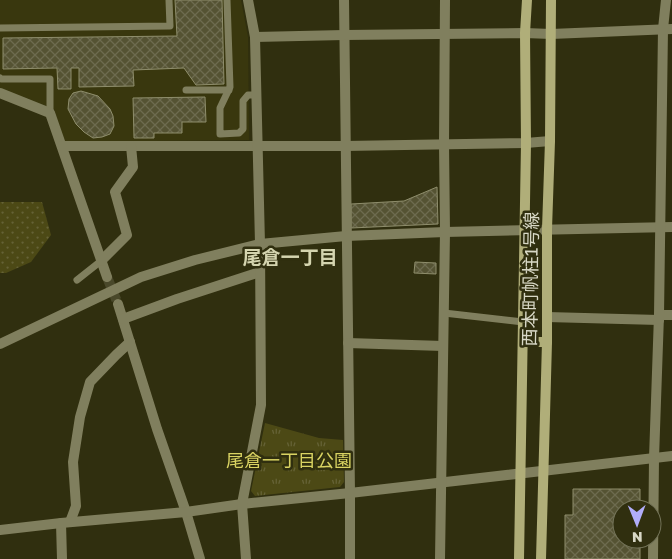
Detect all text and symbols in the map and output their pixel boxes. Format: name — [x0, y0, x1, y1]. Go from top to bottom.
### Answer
street label: 西本町帆柱1号線 — [518, 211, 542, 347]
district label: 尾倉一丁目 — [242, 245, 338, 268]
park label: 尾倉一丁目公園 — [226, 449, 352, 471]
north arrow — [612, 499, 662, 549]
text: N — [632, 529, 643, 546]

